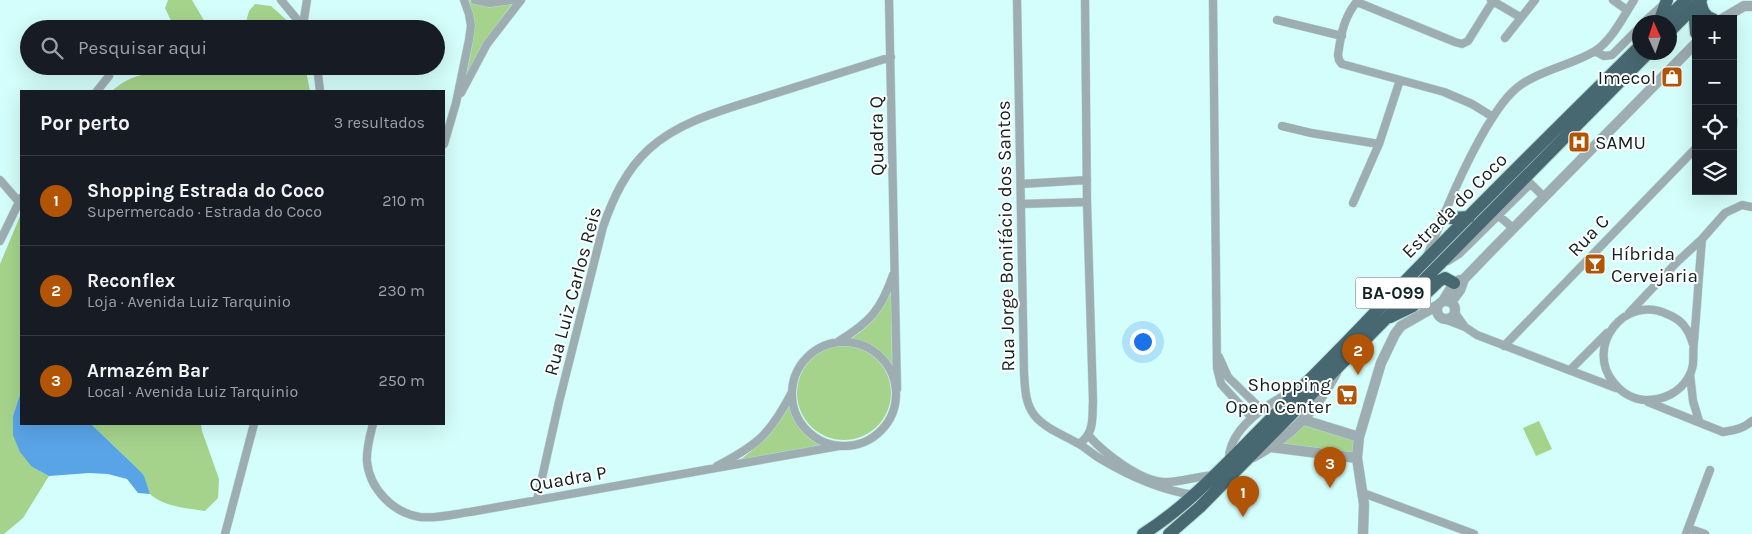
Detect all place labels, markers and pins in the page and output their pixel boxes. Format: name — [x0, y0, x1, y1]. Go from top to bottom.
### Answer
shop icon: Imecol — [1660, 65, 1684, 89]
place label: Imecol — [1598, 67, 1656, 89]
hospital icon: SAMU — [1567, 130, 1591, 154]
place label: SAMU — [1595, 132, 1646, 154]
place label: Híbrida Cervejaria — [1611, 243, 1698, 287]
bar icon: Híbrida Cervejaria — [1583, 252, 1607, 276]
pin: 2 — [1342, 334, 1374, 375]
place label: Shopping Open Center — [1225, 374, 1331, 418]
supermarket icon: Shopping Open Center — [1335, 383, 1359, 407]
pin: 3 — [1314, 447, 1346, 488]
pin: 1 — [1227, 476, 1259, 517]

